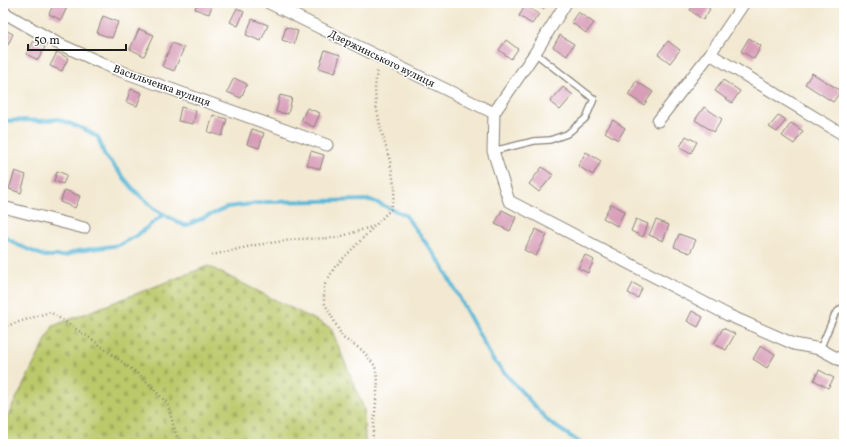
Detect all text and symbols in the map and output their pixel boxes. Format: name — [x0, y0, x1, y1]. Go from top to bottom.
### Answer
scale bar — [28, 26, 126, 52]
street label: Дзержинського вулиця — [326, 27, 437, 92]
text: 50 m — [34, 33, 60, 49]
street label: Васильченка вулиця — [111, 62, 212, 111]

